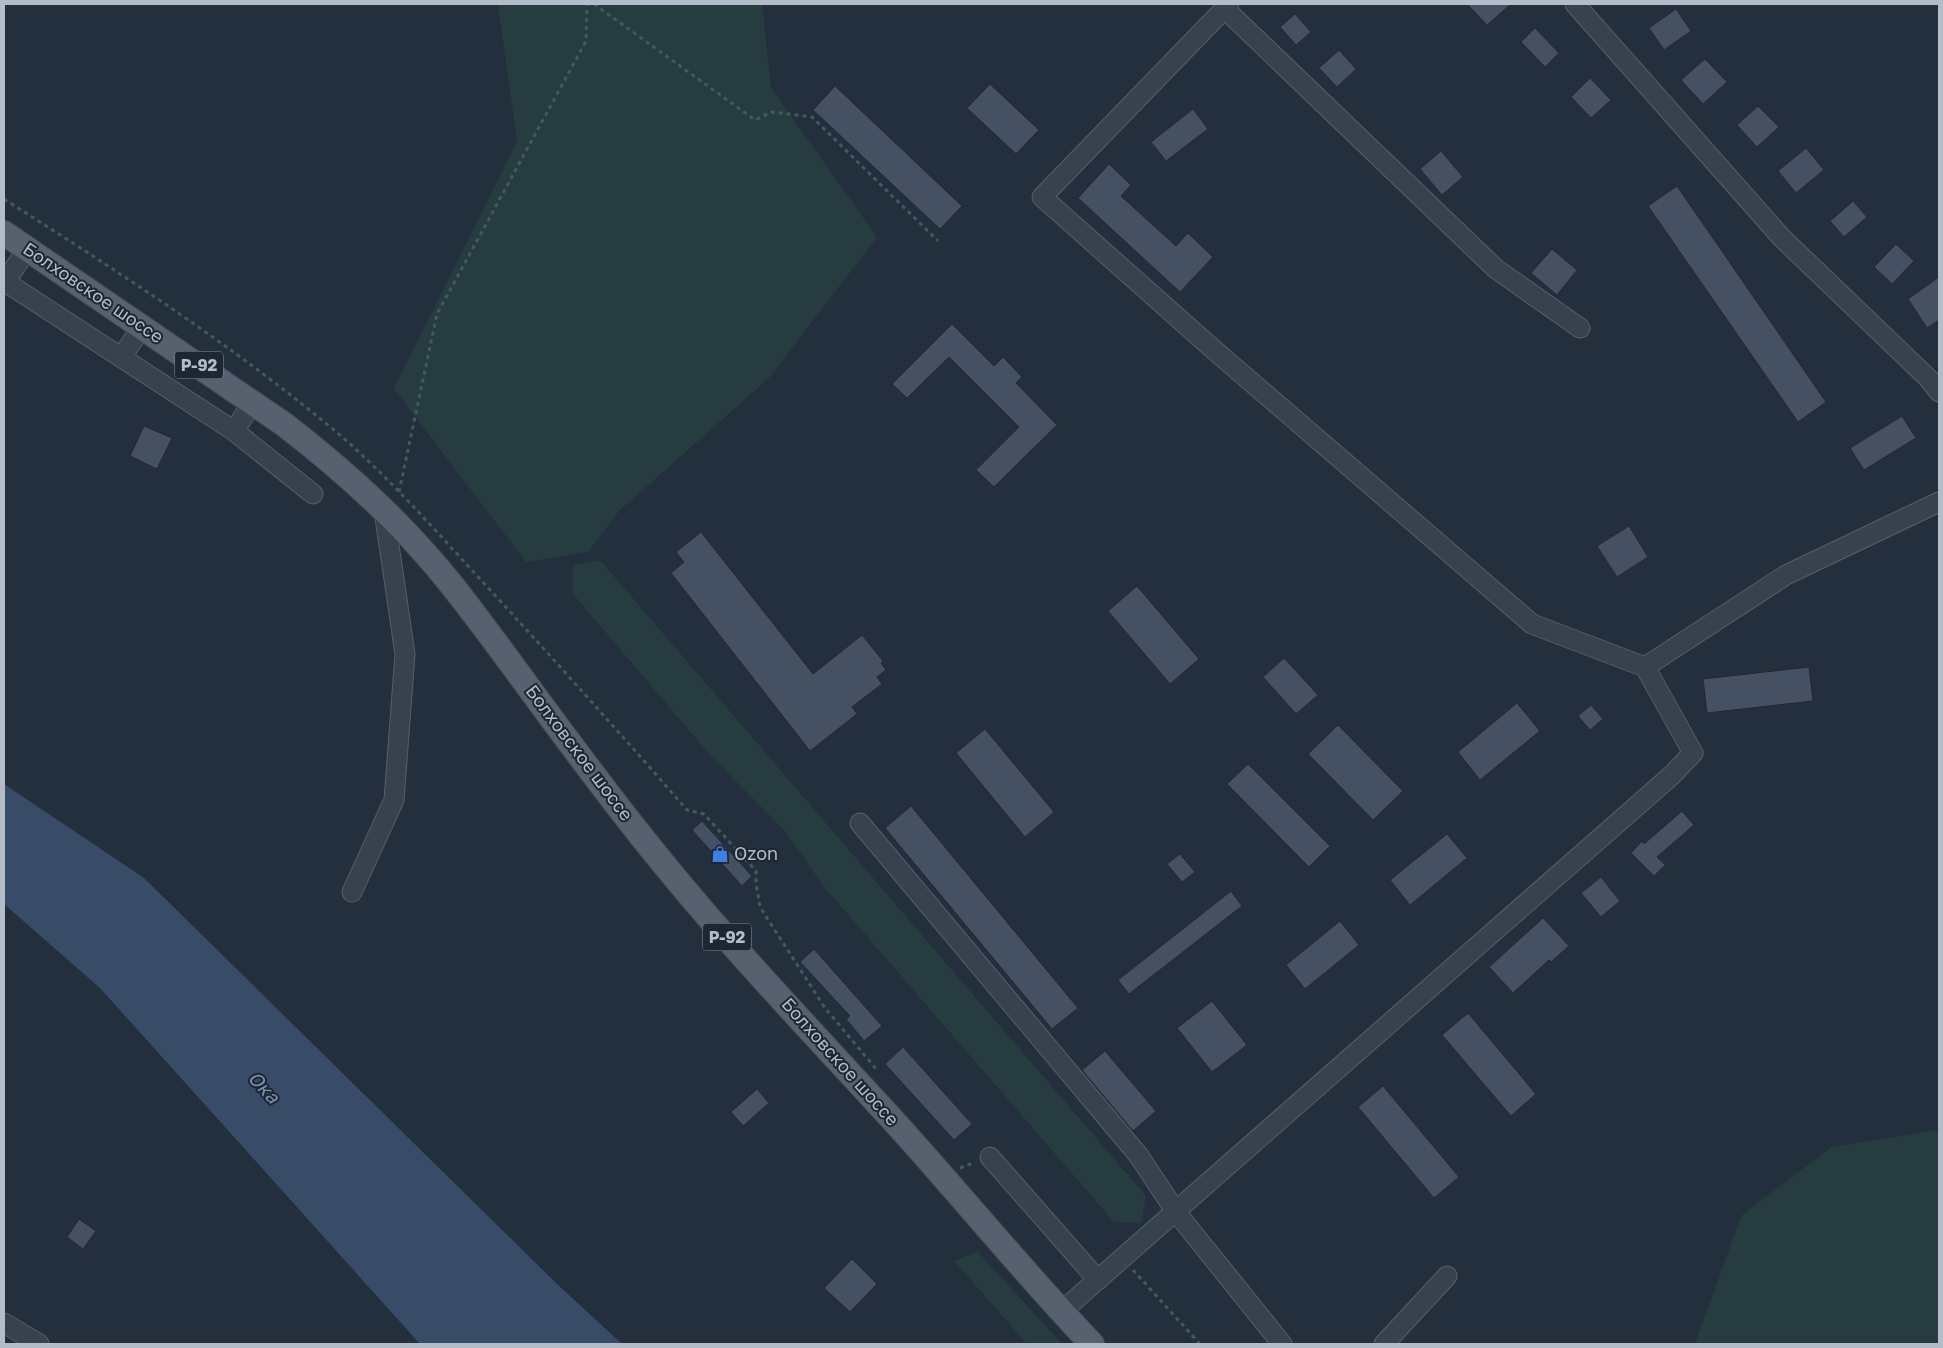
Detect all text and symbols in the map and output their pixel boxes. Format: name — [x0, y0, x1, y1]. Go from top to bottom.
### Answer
street label: Болховское шоссе — [19, 237, 168, 347]
road number: Р-92 — [175, 352, 223, 378]
street label: Болховское шоссе — [521, 680, 638, 825]
place label: Ozon — [734, 842, 778, 864]
shop icon: Ozon — [710, 844, 730, 864]
road number: Р-92 — [703, 924, 751, 950]
street label: Болховское шоссе — [777, 993, 904, 1130]
water label: Ока — [244, 1066, 286, 1108]

